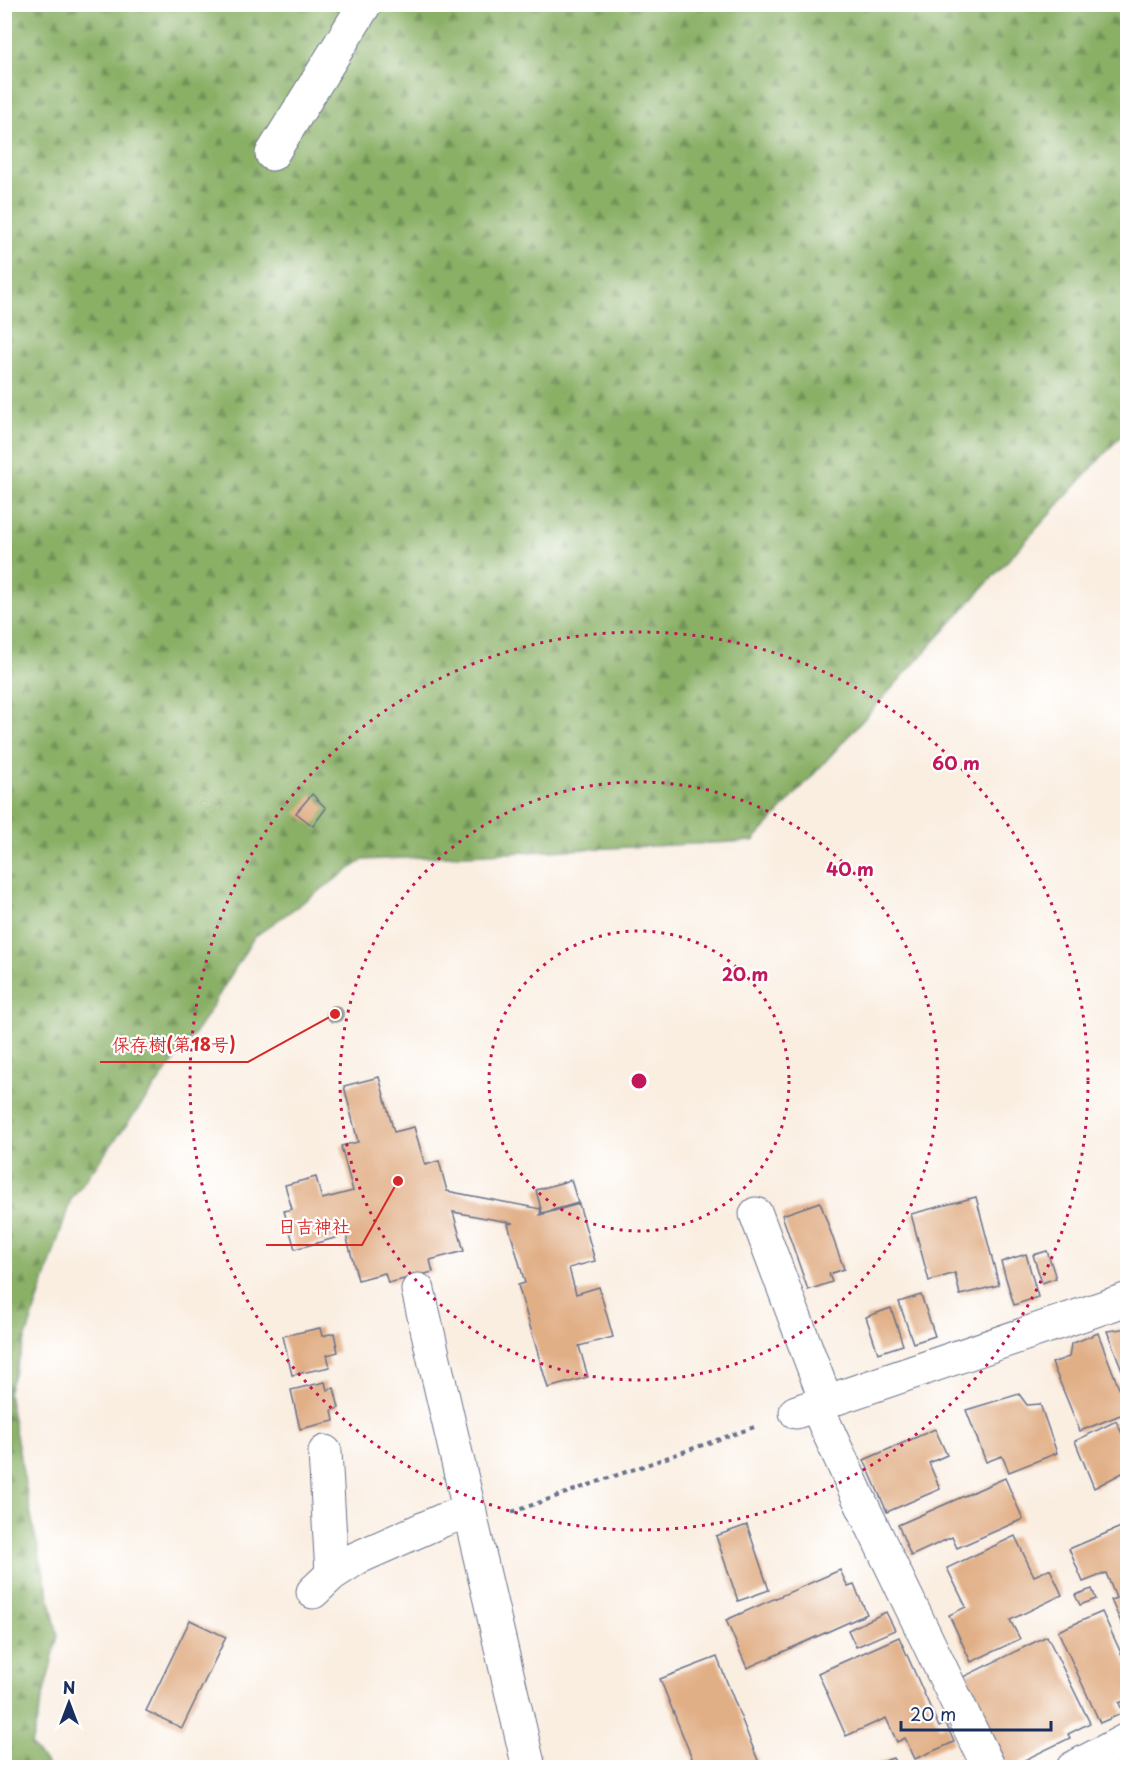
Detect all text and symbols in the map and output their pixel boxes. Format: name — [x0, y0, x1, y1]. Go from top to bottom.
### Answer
text: 60 m — [932, 749, 980, 776]
text: 40 m — [826, 855, 874, 882]
text: 20 m — [722, 960, 768, 987]
callout: 保存樹(第18号) — [100, 1026, 248, 1062]
text: 保存樹(第18号) — [112, 1030, 236, 1057]
centre of rings — [629, 1071, 649, 1091]
callout: 日吉神社 — [266, 1209, 362, 1245]
text: 日吉神社 — [278, 1212, 350, 1239]
north arrow — [39, 1673, 99, 1733]
text: N — [63, 1675, 75, 1699]
scale bar — [901, 1694, 1051, 1732]
text: 20 m — [910, 1700, 956, 1727]

